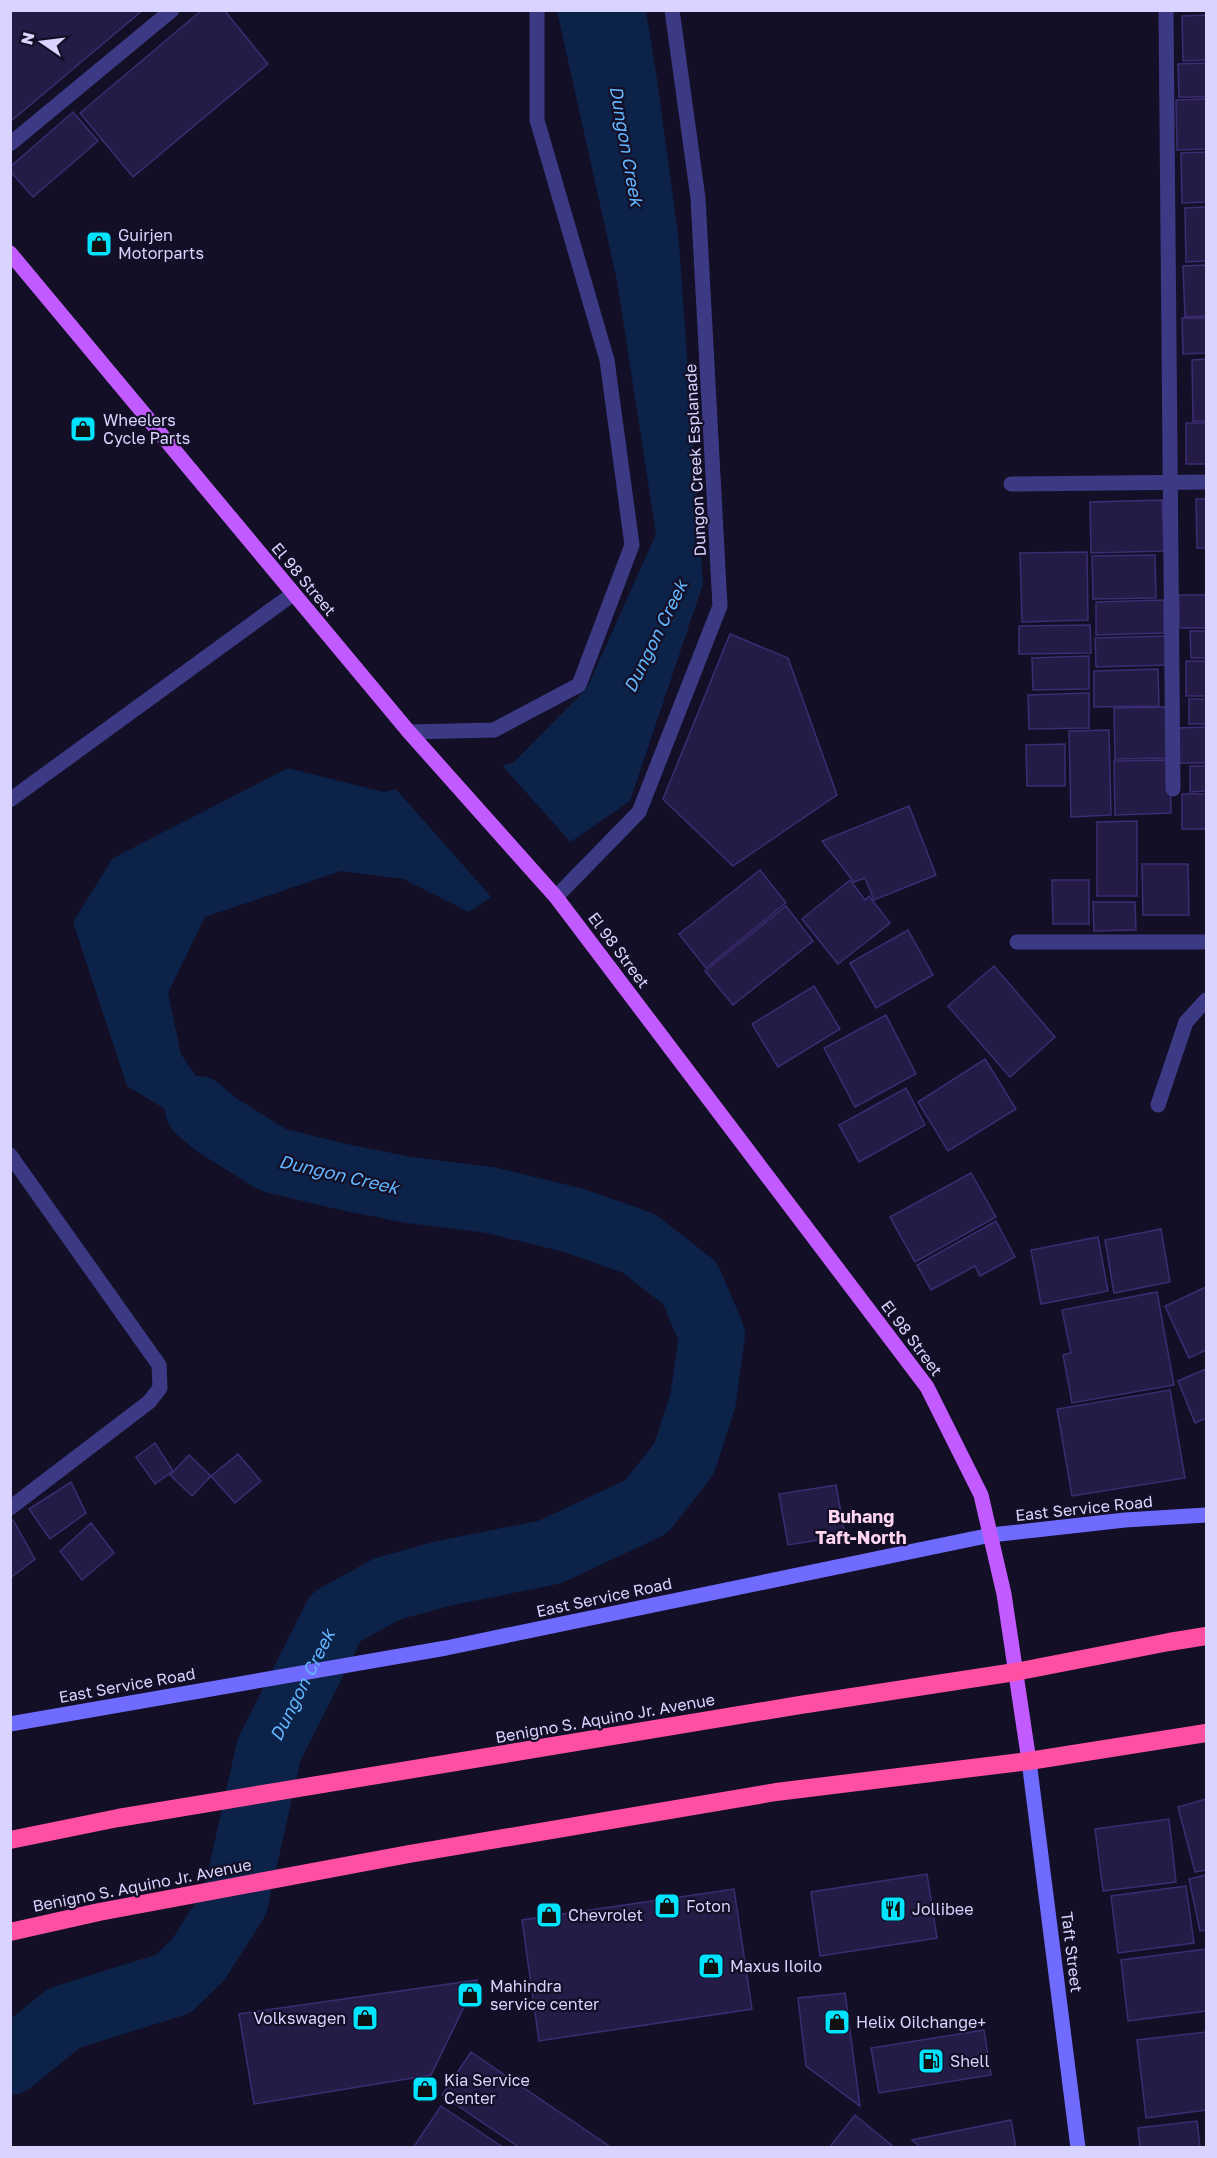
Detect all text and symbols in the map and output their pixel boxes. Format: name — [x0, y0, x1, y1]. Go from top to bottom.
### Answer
north arrow — [12, 12, 72, 72]
text: N — [16, 30, 39, 47]
water label: Dungon Creek — [606, 84, 649, 210]
place label: Guirjen Motorparts — [118, 225, 204, 263]
shop icon: Guirjen Motorparts — [84, 229, 114, 259]
street label: Dungon Creek Esplanade — [680, 363, 710, 557]
place label: Wheelers Cycle Parts — [103, 410, 190, 448]
shop icon: Wheelers Cycle Parts — [68, 414, 98, 444]
street label: El 98 Street — [268, 538, 340, 620]
water label: Dungon Creek — [618, 575, 692, 696]
street label: El 98 Street — [584, 908, 654, 992]
water label: Dungon Creek — [277, 1150, 403, 1199]
street label: El 98 Street — [877, 1296, 947, 1380]
street label: East Service Road — [1014, 1491, 1154, 1525]
district label: Buhang Taft-North — [815, 1505, 907, 1548]
street label: East Service Road — [534, 1573, 674, 1621]
water label: Dungon Creek — [265, 1624, 340, 1744]
street label: East Service Road — [57, 1663, 197, 1707]
street label: Benigno S. Aquino Jr. Avenue — [494, 1689, 716, 1747]
street label: Benigno S. Aquino Jr. Avenue — [31, 1854, 253, 1916]
shop icon: Foton — [652, 1891, 682, 1921]
restaurant icon: Jollibee — [878, 1894, 908, 1924]
place label: Foton — [686, 1896, 731, 1916]
place label: Jollibee — [912, 1899, 973, 1919]
shop icon: Chevrolet — [534, 1900, 564, 1930]
place label: Chevrolet — [568, 1905, 643, 1925]
street label: Taft Street — [1057, 1910, 1087, 1994]
shop icon: Maxus Iloilo — [696, 1951, 726, 1981]
place label: Maxus Iloilo — [730, 1956, 822, 1976]
place label: Mahindra service center — [490, 1976, 599, 2014]
shop icon: Mahindra service center — [455, 1980, 485, 2010]
shop icon: Volkswagen — [350, 2003, 380, 2033]
shop icon: Helix Oilchange+ — [822, 2007, 852, 2037]
place label: Volkswagen — [253, 2008, 346, 2028]
place label: Helix Oilchange+ — [856, 2012, 986, 2032]
fuel station icon: Shell — [916, 2046, 946, 2076]
place label: Shell — [950, 2051, 990, 2071]
place label: Kia Service Center — [444, 2070, 530, 2108]
shop icon: Kia Service Center — [410, 2074, 440, 2104]

